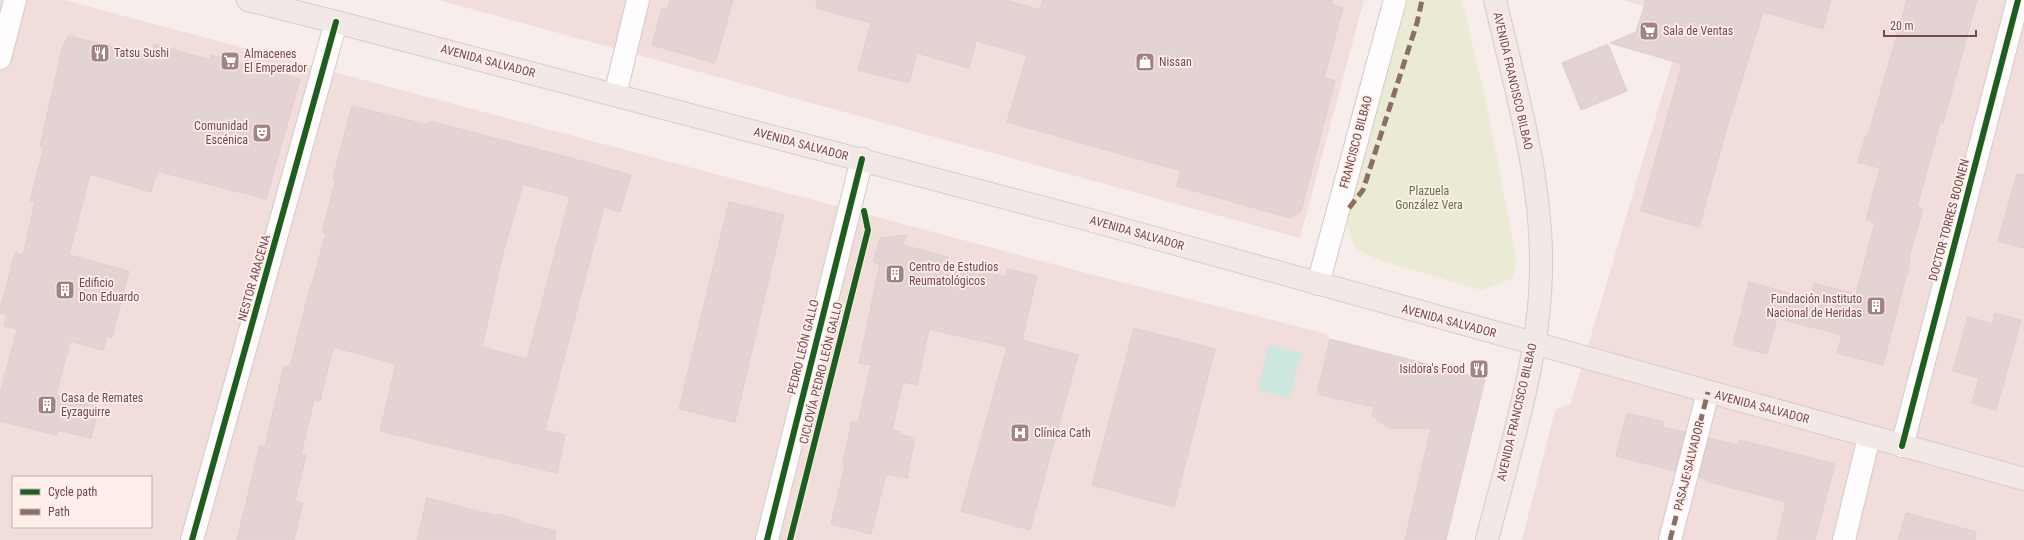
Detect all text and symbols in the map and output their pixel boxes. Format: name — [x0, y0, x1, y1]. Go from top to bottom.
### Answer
street label: AVENIDA FRANCISCO BILBAO — [1490, 11, 1536, 151]
scale bar — [1884, 12, 1976, 38]
text: 20 m — [1890, 19, 1914, 33]
supermarket icon: Sala de Ventas — [1638, 20, 1660, 42]
place label: Sala de Ventas — [1663, 24, 1733, 38]
restaurant icon: Tatsu Sushi — [89, 42, 111, 64]
street label: AVENIDA SALVADOR — [439, 42, 537, 81]
place label: Tatsu Sushi — [114, 46, 169, 60]
place label: Almacenes El Emperador — [244, 47, 307, 75]
supermarket icon: Almacenes El Emperador — [219, 50, 241, 72]
shop icon: Nissan — [1134, 51, 1156, 73]
place label: Nissan — [1159, 55, 1192, 69]
street label: FRANCISCO BILBAO — [1337, 94, 1375, 190]
place label: Comunidad Escénica — [194, 119, 248, 147]
theatre icon: Comunidad Escénica — [251, 122, 273, 144]
street label: AVENIDA SALVADOR — [752, 125, 850, 164]
street label: DOCTOR TORRES BOONEN — [1926, 157, 1972, 283]
park label: Plazuela González Vera — [1395, 184, 1463, 212]
street label: AVENIDA SALVADOR — [1088, 213, 1186, 253]
street label: NESTOR ARACENA — [235, 233, 273, 323]
place label: Centro de Estudios Reumatológicos — [909, 260, 998, 288]
building icon: Centro de Estudios Reumatológicos — [884, 263, 906, 285]
place label: Edificio Don Eduardo — [79, 276, 139, 304]
building icon: Edificio Don Eduardo — [54, 279, 76, 301]
place label: Fundación Instituto Nacional de Heridas — [1766, 292, 1862, 320]
building icon: Fundación Instituto Nacional de Heridas — [1865, 295, 1887, 317]
street label: PEDRO LEÓN GALLO — [783, 298, 822, 396]
street label: CICLOVÍA PEDRO LEÓN GALLO — [796, 300, 845, 445]
street label: AVENIDA SALVADOR — [1400, 302, 1498, 341]
street label: AVENIDA FRANCISCO BILBAO — [1494, 342, 1540, 482]
restaurant icon: Isidora's Food — [1468, 358, 1490, 380]
place label: Isidora's Food — [1400, 362, 1465, 376]
street label: AVENIDA SALVADOR — [1713, 388, 1811, 427]
place label: Casa de Remates Eyzaguirre — [61, 391, 143, 419]
building icon: Casa de Remates Eyzaguirre — [36, 394, 58, 416]
street label: PASAJE SALVADOR — [1671, 419, 1707, 512]
hospital icon: Clínica Cath — [1009, 422, 1031, 444]
place label: Clínica Cath — [1034, 426, 1091, 440]
legend — [12, 476, 152, 528]
text: Cycle path — [48, 485, 98, 499]
text: Path — [48, 505, 70, 519]

